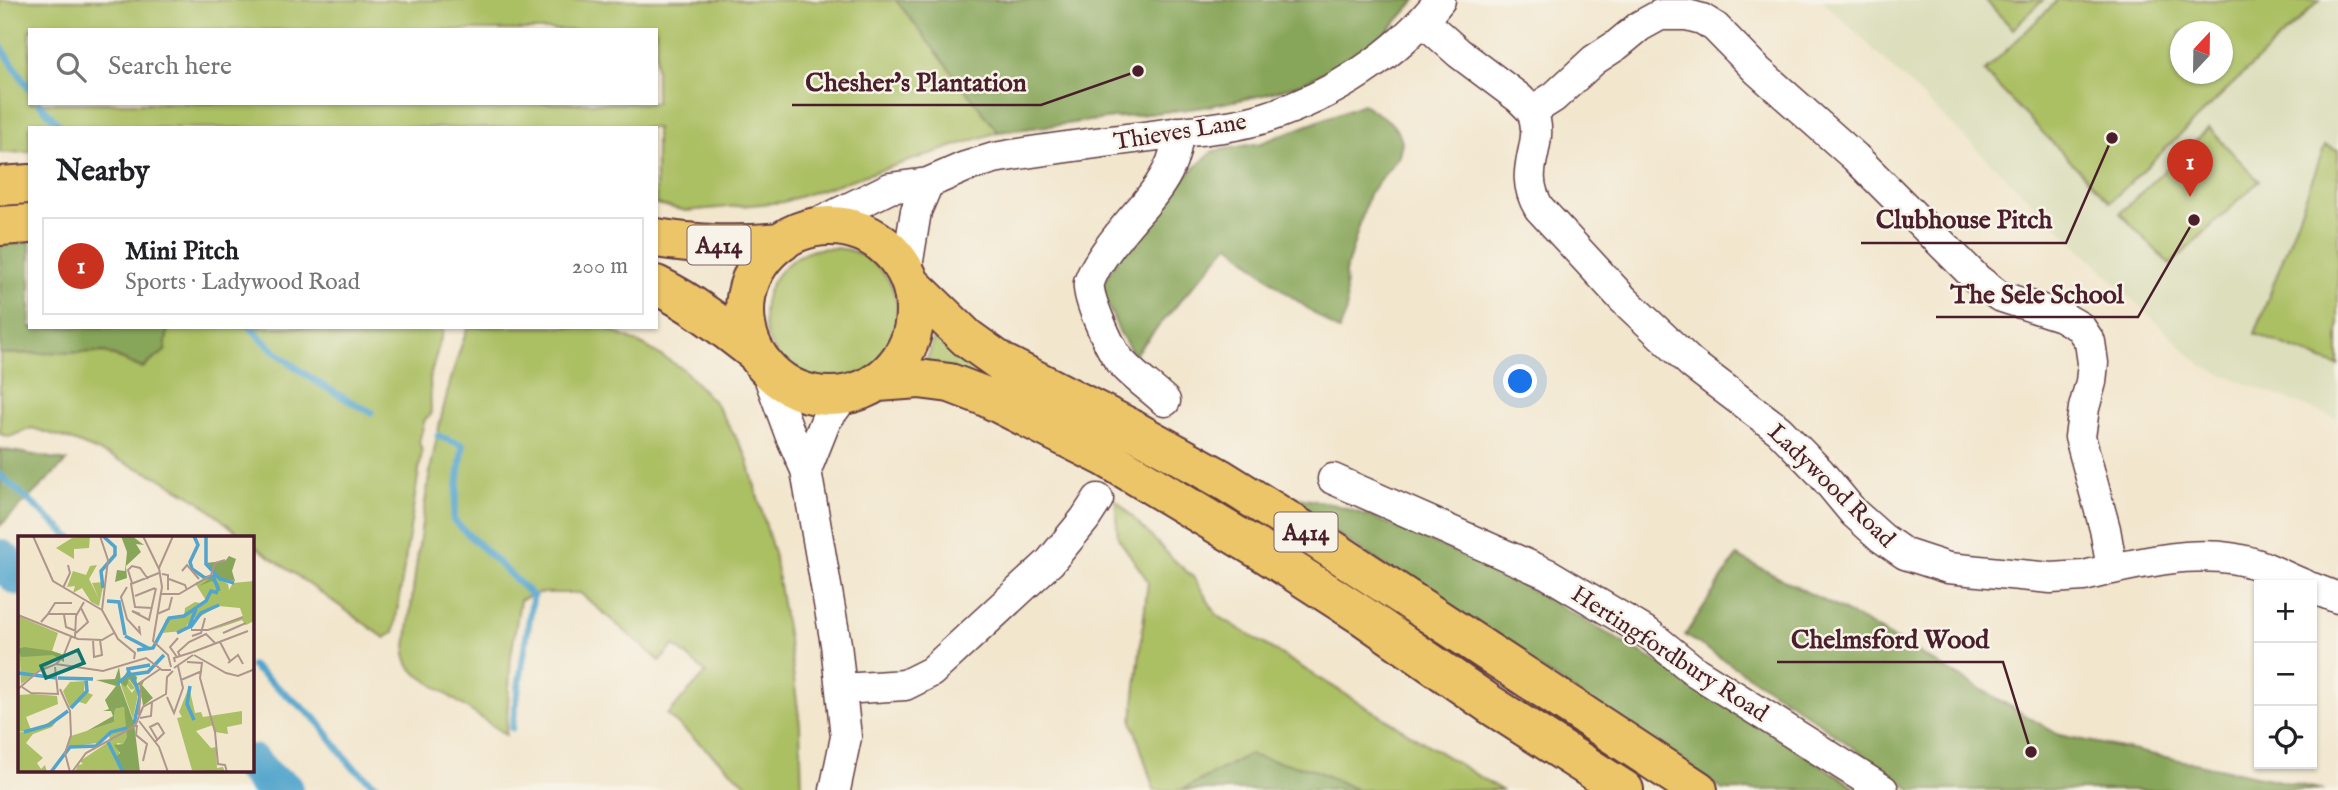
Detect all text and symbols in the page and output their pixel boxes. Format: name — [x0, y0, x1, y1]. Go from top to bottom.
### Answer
north arrow — [2170, 21, 2233, 84]
search box — [28, 28, 658, 105]
icon: search — [52, 48, 90, 86]
text: Search here — [108, 50, 232, 83]
callout: Chesher's Plantation — [792, 58, 1041, 105]
text: Chesher's Plantation — [805, 67, 1027, 100]
street label: Thieves Lane — [1112, 107, 1249, 158]
pin: 1 — [2167, 139, 2213, 197]
text: Nearby — [56, 153, 149, 191]
callout: Clubhouse Pitch — [1861, 196, 2066, 243]
text: Clubhouse Pitch — [1876, 204, 2053, 237]
road number: A414 — [688, 226, 750, 264]
text: Mini Pitch — [125, 235, 239, 268]
text: 1 — [77, 252, 85, 281]
text: 200 m — [572, 252, 628, 281]
text: Sports · Ladywood Road — [125, 268, 360, 297]
callout: The Sele School — [1936, 270, 2138, 317]
text: The Sele School — [1949, 279, 2125, 312]
your location — [1503, 364, 1537, 398]
street label: Ladywood Road — [1761, 417, 1901, 555]
road number: A414 — [1274, 512, 1338, 552]
inset map — [18, 536, 254, 772]
street label: Hertingfordbury Road — [1565, 579, 1774, 730]
map controls — [2254, 580, 2317, 769]
button: + — [2254, 580, 2317, 643]
callout: Chelmsford Wood — [1777, 615, 2003, 662]
text: Chelmsford Wood — [1791, 624, 1990, 657]
button: − — [2254, 643, 2317, 706]
button: locate — [2254, 706, 2317, 769]

